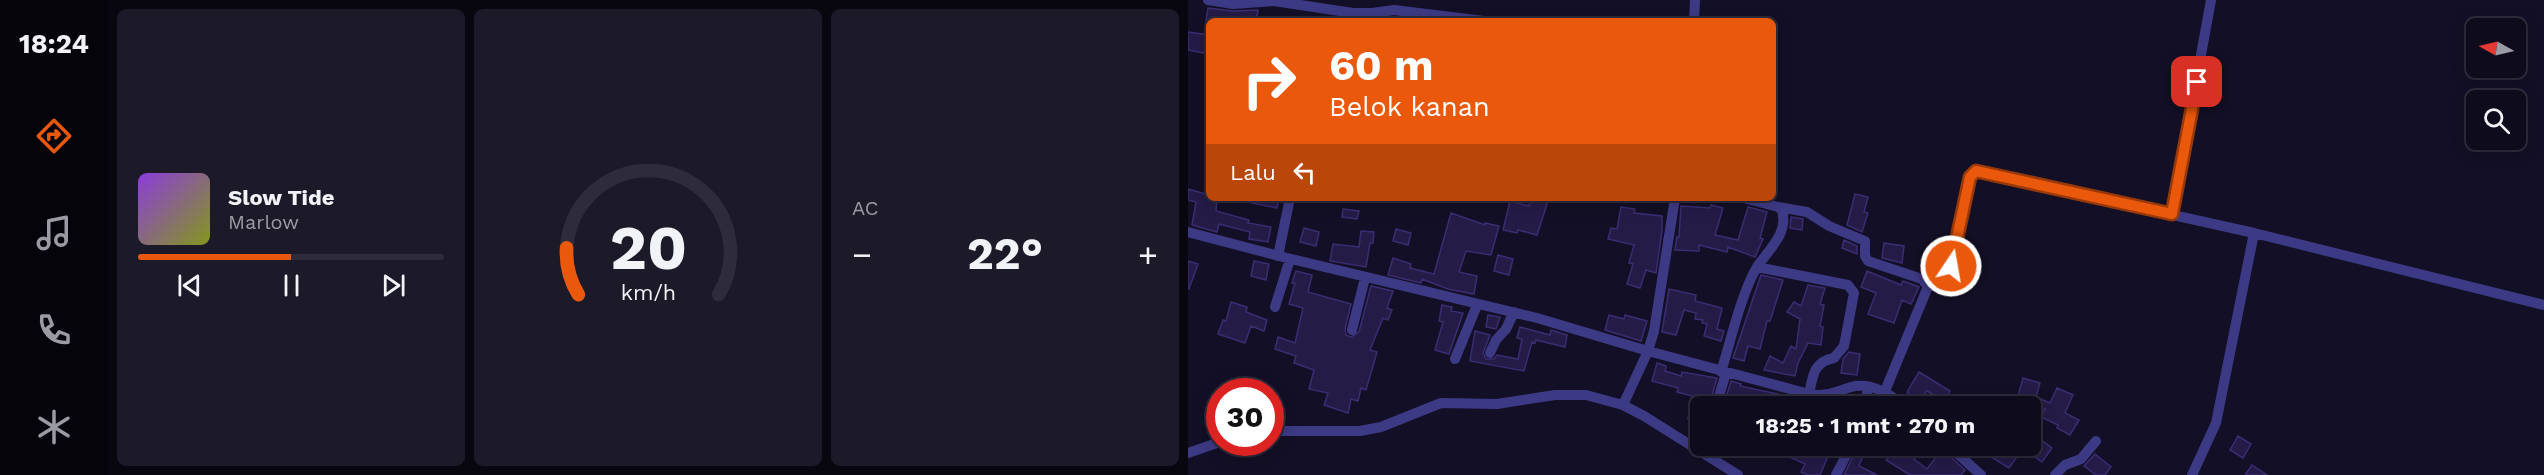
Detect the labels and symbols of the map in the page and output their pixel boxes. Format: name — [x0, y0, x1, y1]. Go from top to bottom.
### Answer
north arrow — [2466, 18, 2526, 78]
pin — [2171, 56, 2222, 107]
position arrow — [1919, 234, 1983, 298]
speed limit sign: 30 — [1206, 378, 1284, 456]

